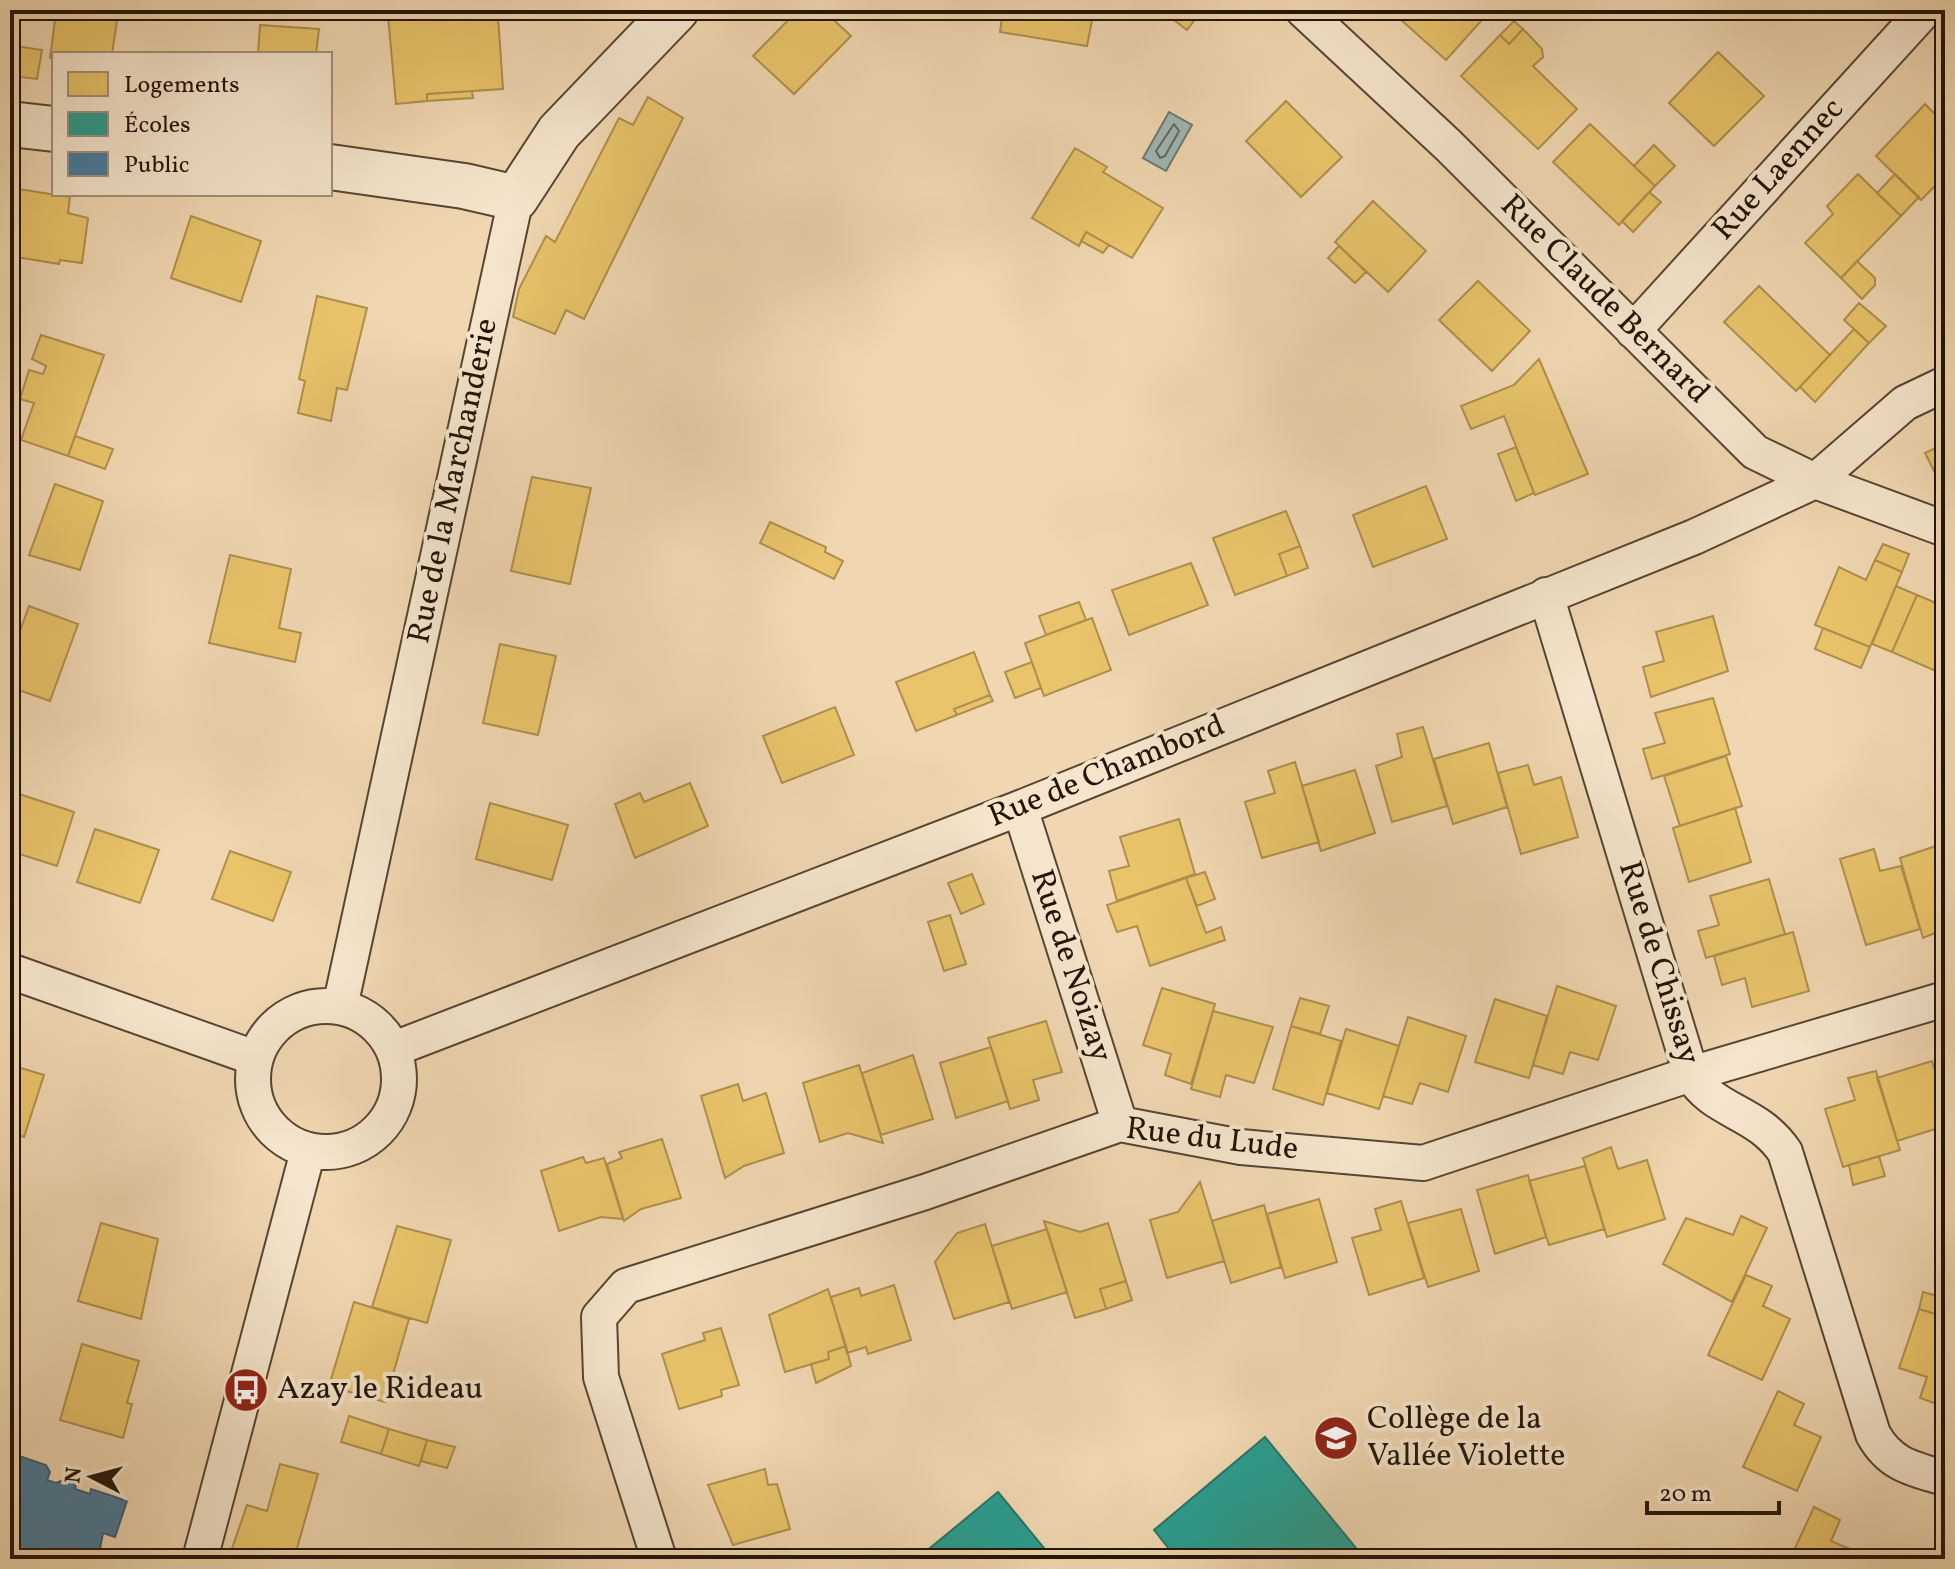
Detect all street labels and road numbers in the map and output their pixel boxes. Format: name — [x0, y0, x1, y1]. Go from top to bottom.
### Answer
street label: Rue Laennec — [1703, 89, 1855, 251]
street label: Rue Claude Bernard — [1489, 185, 1719, 415]
street label: Rue de la Marchanderie — [398, 314, 510, 648]
street label: Rue de Chambord — [982, 705, 1232, 839]
street label: Rue de Chissay — [1606, 856, 1710, 1070]
street label: Rue de Noizay — [1018, 864, 1122, 1068]
street label: Rue du Lude — [1123, 1108, 1301, 1172]

